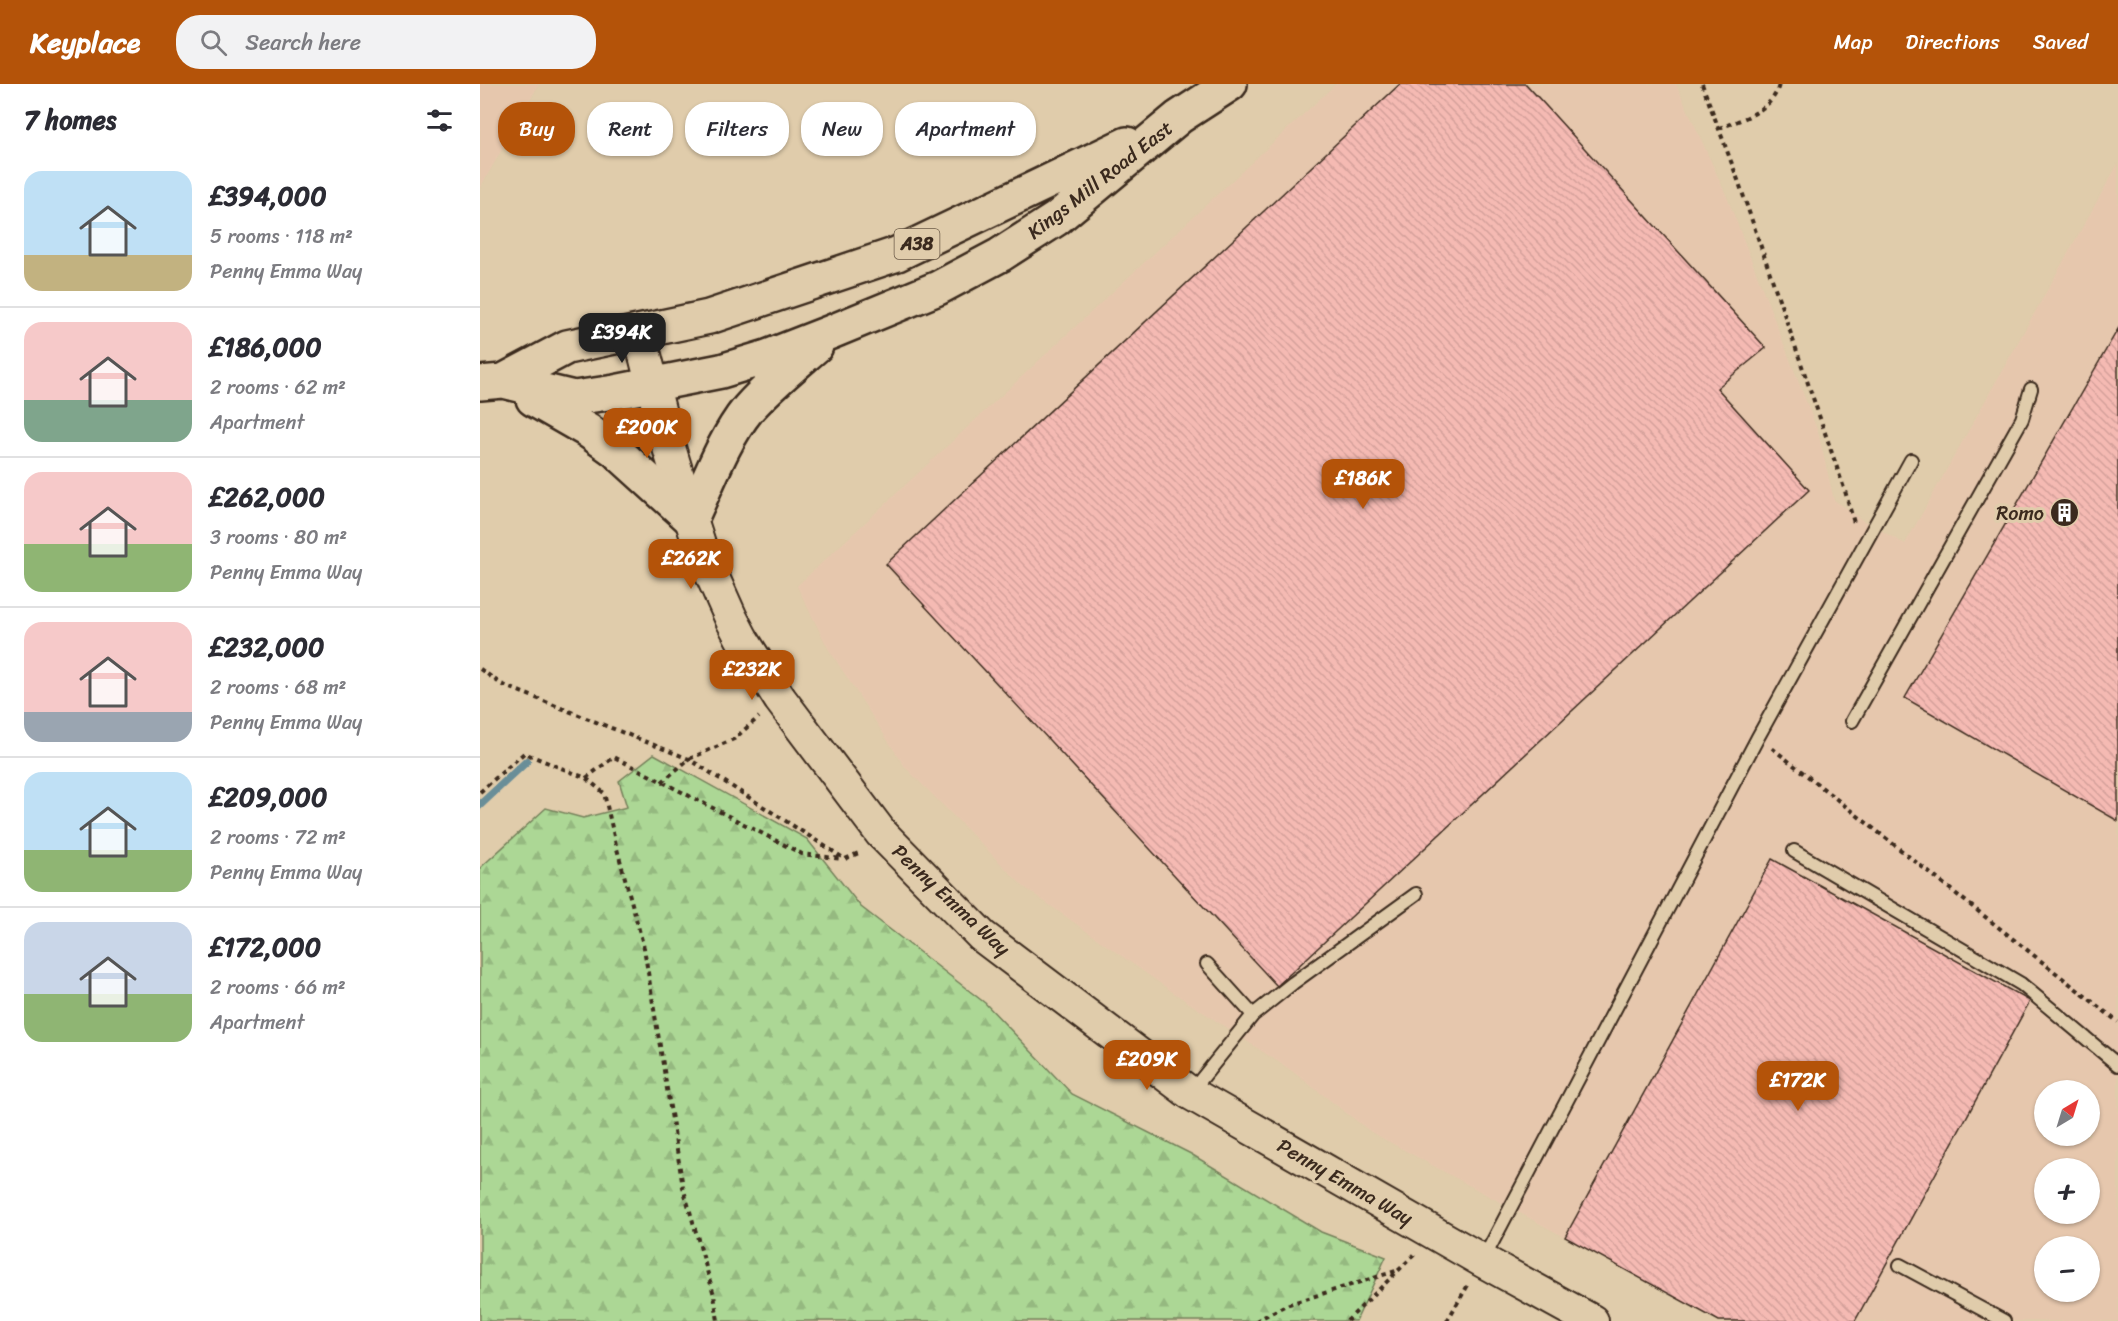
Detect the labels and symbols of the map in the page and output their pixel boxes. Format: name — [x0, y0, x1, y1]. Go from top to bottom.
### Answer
street label: Kings Mill Road East — [1019, 111, 1181, 249]
road number: A38 — [894, 229, 940, 259]
pin: £394K — [580, 313, 664, 364]
pin: £200K — [605, 408, 689, 459]
pin: £186K — [1321, 459, 1405, 510]
place label: Romo — [1996, 496, 2044, 531]
building icon: Romo — [2049, 497, 2081, 529]
pin: £262K — [649, 539, 733, 590]
pin: £232K — [710, 650, 794, 701]
street label: Penny Emma Way — [883, 835, 1019, 965]
pin: £209K — [1105, 1040, 1189, 1091]
pin: £172K — [1756, 1061, 1840, 1112]
north arrow — [2034, 1080, 2100, 1146]
street label: Penny Emma Way — [1270, 1129, 1420, 1236]

